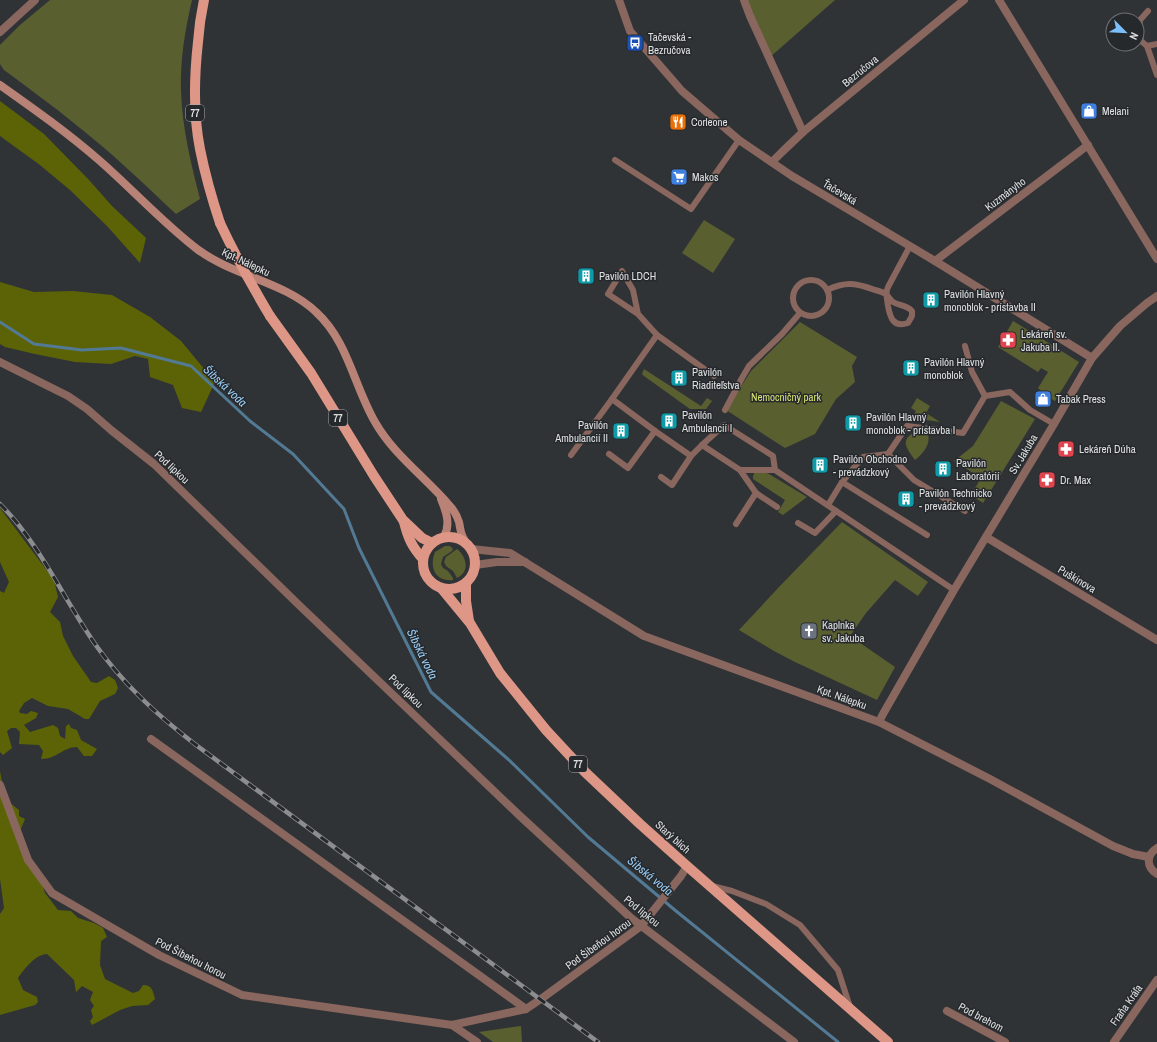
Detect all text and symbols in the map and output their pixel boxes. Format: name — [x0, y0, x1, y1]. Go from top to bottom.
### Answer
north arrow — [1105, 12, 1145, 52]
place label: Tačevská - Bezručova — [648, 30, 691, 57]
text: N — [1126, 30, 1142, 42]
bus stop icon: Tačevská - Bezručova — [625, 33, 645, 53]
street label: Bezručova — [839, 52, 881, 90]
shop icon: Melani — [1079, 101, 1099, 121]
place label: Melani — [1102, 104, 1129, 118]
road number: 77 — [186, 105, 204, 121]
restaurant icon: Corleone — [668, 112, 688, 132]
place label: Corleone — [691, 115, 728, 129]
supermarket icon: Makos — [669, 167, 689, 187]
place label: Makos — [692, 170, 719, 184]
street label: Kuzmányho — [982, 174, 1028, 214]
street label: Ťačevská — [820, 176, 860, 208]
street label: Kpt. Nálepku — [220, 245, 272, 279]
building icon: Pavilón LDCH — [576, 266, 596, 286]
place label: Pavilón LDCH — [599, 269, 656, 283]
place label: Pavilón Hlavný monoblok - prístavba II — [944, 287, 1036, 314]
building icon: Pavilón Hlavný monoblok - prístavba II — [921, 290, 941, 310]
place label: Lekáreň sv. Jakuba II. — [1021, 327, 1067, 354]
pharmacy icon: Lekáreň sv. Jakuba II. — [998, 330, 1018, 350]
place label: Pavilón Hlavný monoblok — [924, 355, 985, 382]
building icon: Pavilón Hlavný monoblok — [901, 358, 921, 378]
water label: Šibská voda — [200, 362, 251, 411]
place label: Pavilón Riaditeľstva — [692, 365, 740, 392]
building icon: Pavilón Riaditeľstva — [669, 368, 689, 388]
shop icon: Tabak Press — [1033, 389, 1053, 409]
park label: Nemocničný park — [751, 390, 822, 404]
place label: Tabak Press — [1056, 392, 1106, 406]
place label: Pavilón Ambulancií I — [681, 408, 732, 435]
road number: 77 — [329, 410, 347, 426]
place label: Pavilón Hlavný monoblok - prístavba I — [866, 410, 955, 437]
building icon: Pavilón Ambulancií I — [659, 411, 679, 431]
building icon: Pavilón Hlavný monoblok - prístavba I — [843, 413, 863, 433]
place label: Pavilón Ambulancií II — [554, 418, 608, 445]
building icon: Pavilón Ambulancií II — [611, 421, 631, 441]
street label: Sv. Jakuba — [1006, 432, 1040, 476]
pharmacy icon: Lekáreň Dúha — [1056, 439, 1076, 459]
place label: Lekáreň Dúha — [1079, 442, 1136, 456]
street label: Pod lipkou — [152, 447, 192, 487]
place label: Pavilón Obchodno - prevádzkový — [833, 452, 907, 479]
building icon: Pavilón Obchodno - prevádzkový — [810, 455, 830, 475]
place label: Pavilón Laboratórií — [956, 456, 1000, 483]
building icon: Pavilón Laboratórií — [933, 459, 953, 479]
pharmacy icon: Dr. Max — [1037, 470, 1057, 490]
place label: Dr. Max — [1060, 473, 1092, 487]
place label: Pavilón Technicko - prevádzkový — [919, 486, 992, 513]
building icon: Pavilón Technicko - prevádzkový — [896, 489, 916, 509]
street label: Puškinova — [1055, 562, 1099, 596]
place label: Kaplnka sv. Jakuba — [822, 618, 864, 645]
church icon: Kaplnka sv. Jakuba — [799, 621, 819, 641]
water label: Šibská voda — [403, 626, 441, 682]
street label: Pod lipkou — [386, 671, 426, 711]
street label: Kpt. Nálepku — [815, 682, 869, 712]
road number: 77 — [569, 756, 587, 772]
street label: Starý blich — [652, 818, 694, 856]
water label: Šibská voda — [624, 853, 676, 900]
street label: Pod lipkou — [621, 892, 663, 930]
street label: Pod Šibeňou horou — [562, 915, 634, 973]
street label: Pod Šibeňou horou — [153, 934, 229, 982]
street label: Fraňa Kráľa — [1107, 982, 1145, 1028]
street label: Pod brehom — [956, 999, 1006, 1035]

